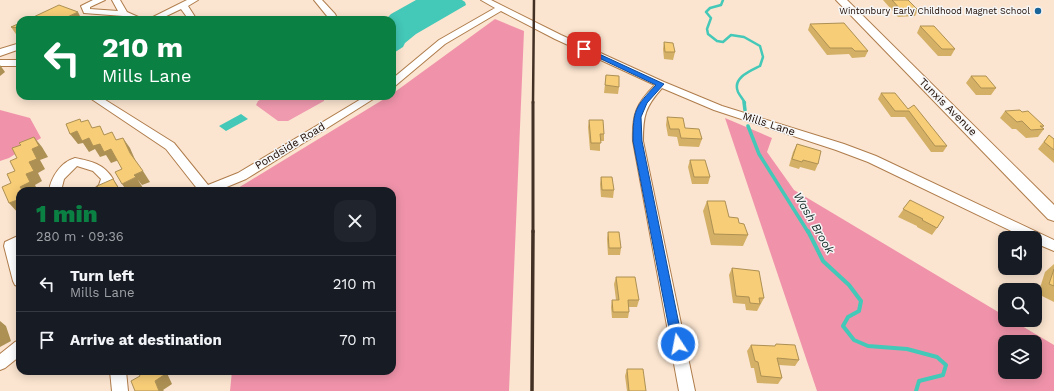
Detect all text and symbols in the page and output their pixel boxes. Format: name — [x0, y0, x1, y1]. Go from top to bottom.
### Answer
place label: Wintonbury Early Childhood Magnet School — [839, 6, 1030, 16]
marker: Wintonbury Early Childhood Magnet School — [1033, 6, 1043, 16]
text: 210 m — [102, 31, 183, 64]
icon: left — [36, 32, 88, 84]
pin — [567, 32, 601, 66]
icon: arrive — [573, 38, 595, 60]
text: Mills Lane — [102, 65, 191, 86]
street label: Tunxis Avenue — [916, 75, 980, 139]
street label: Mills Lane — [741, 109, 797, 139]
street label: Pondside Road — [253, 120, 327, 172]
water label: Wash Brook — [791, 190, 837, 257]
text: 1 min — [36, 200, 98, 228]
button: close — [334, 200, 376, 242]
text: 280 m · 09:36 — [36, 229, 124, 244]
map controls — [998, 231, 1042, 379]
button: sound — [998, 231, 1042, 275]
text: Turn left — [70, 267, 134, 285]
icon: left — [36, 273, 58, 295]
text: 210 m — [333, 275, 376, 293]
button: search — [998, 283, 1042, 327]
text: Mills Lane — [70, 285, 134, 300]
position arrow — [657, 323, 699, 365]
icon: arrive — [36, 329, 58, 351]
text: Arrive at destination — [70, 331, 222, 349]
text: 70 m — [339, 331, 376, 349]
button: layers — [998, 335, 1042, 379]

